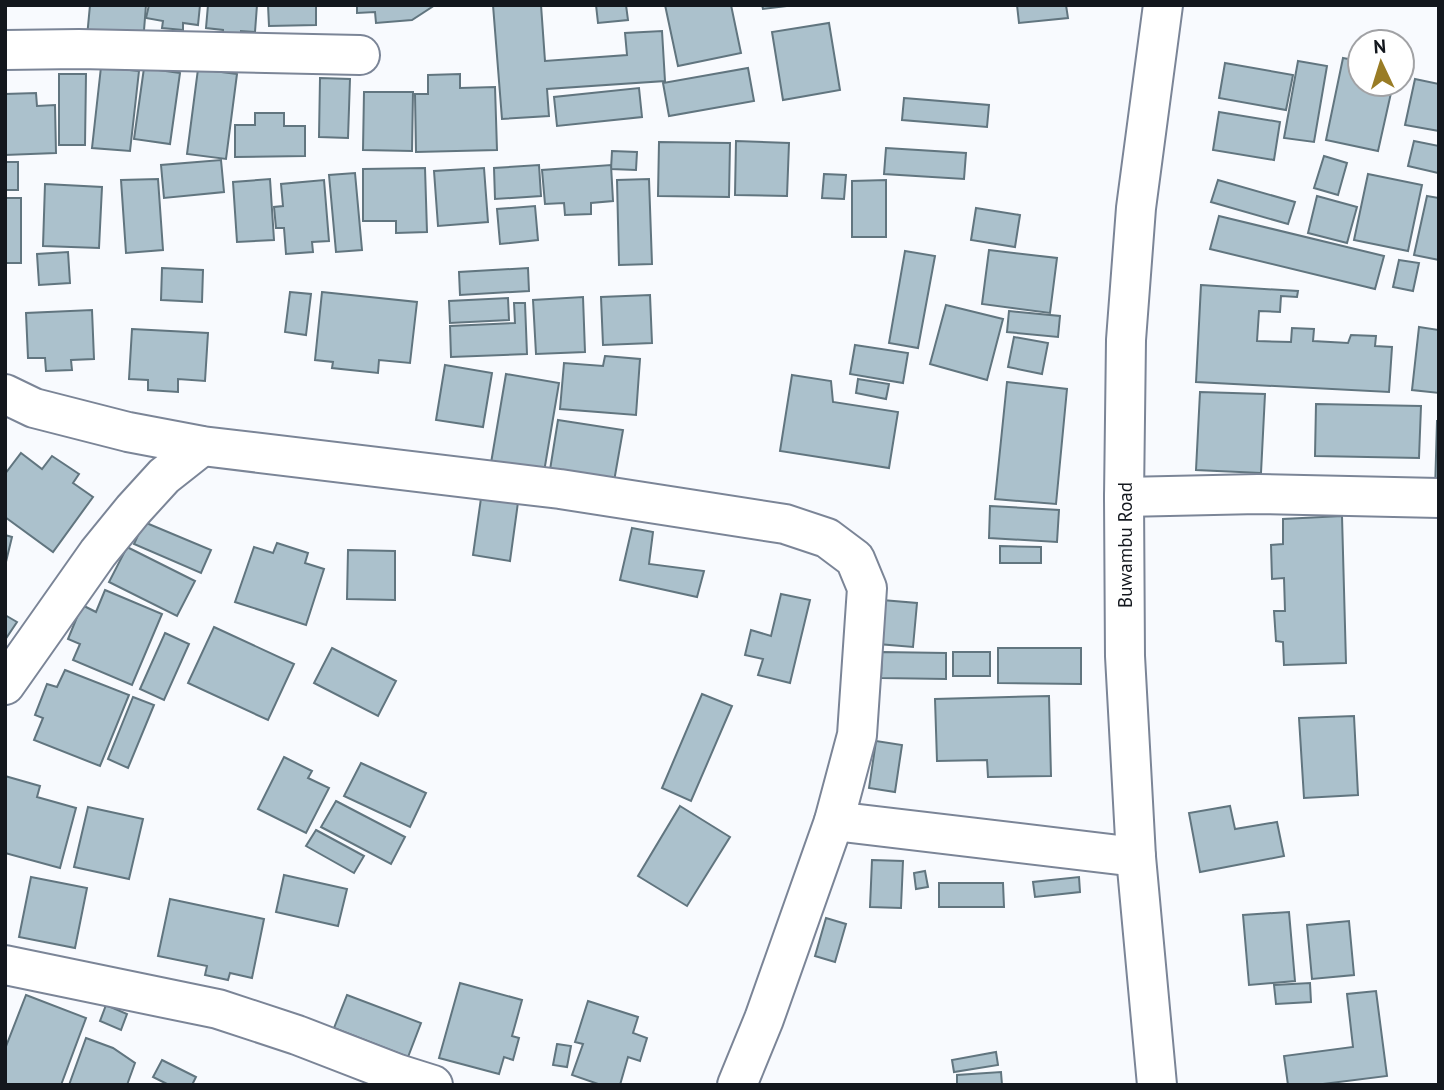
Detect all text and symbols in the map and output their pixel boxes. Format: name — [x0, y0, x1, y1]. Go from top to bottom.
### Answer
north arrow — [1346, 28, 1416, 98]
text: N — [1373, 34, 1387, 58]
street label: Buwambu Road — [1113, 482, 1137, 608]

